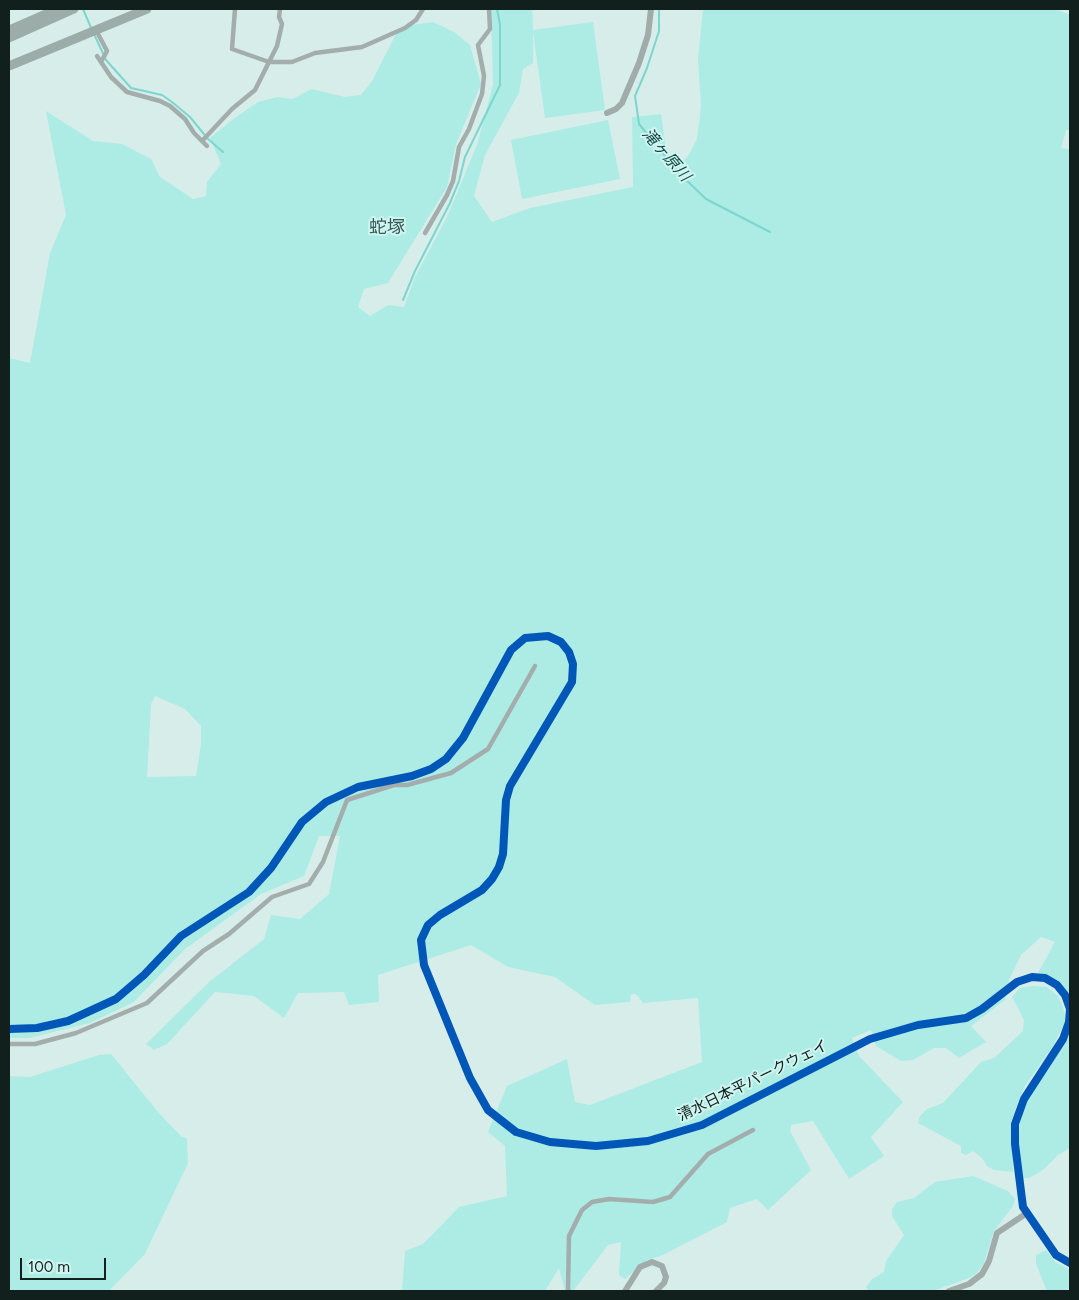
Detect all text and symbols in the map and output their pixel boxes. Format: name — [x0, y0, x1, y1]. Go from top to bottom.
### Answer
water label: 滝ヶ原川 — [638, 125, 694, 185]
district label: 蛇塚 — [369, 217, 405, 239]
street label: 清水日本平パークウェイ — [675, 1037, 831, 1125]
scale bar — [22, 1248, 109, 1280]
text: 100 m — [28, 1258, 70, 1276]

